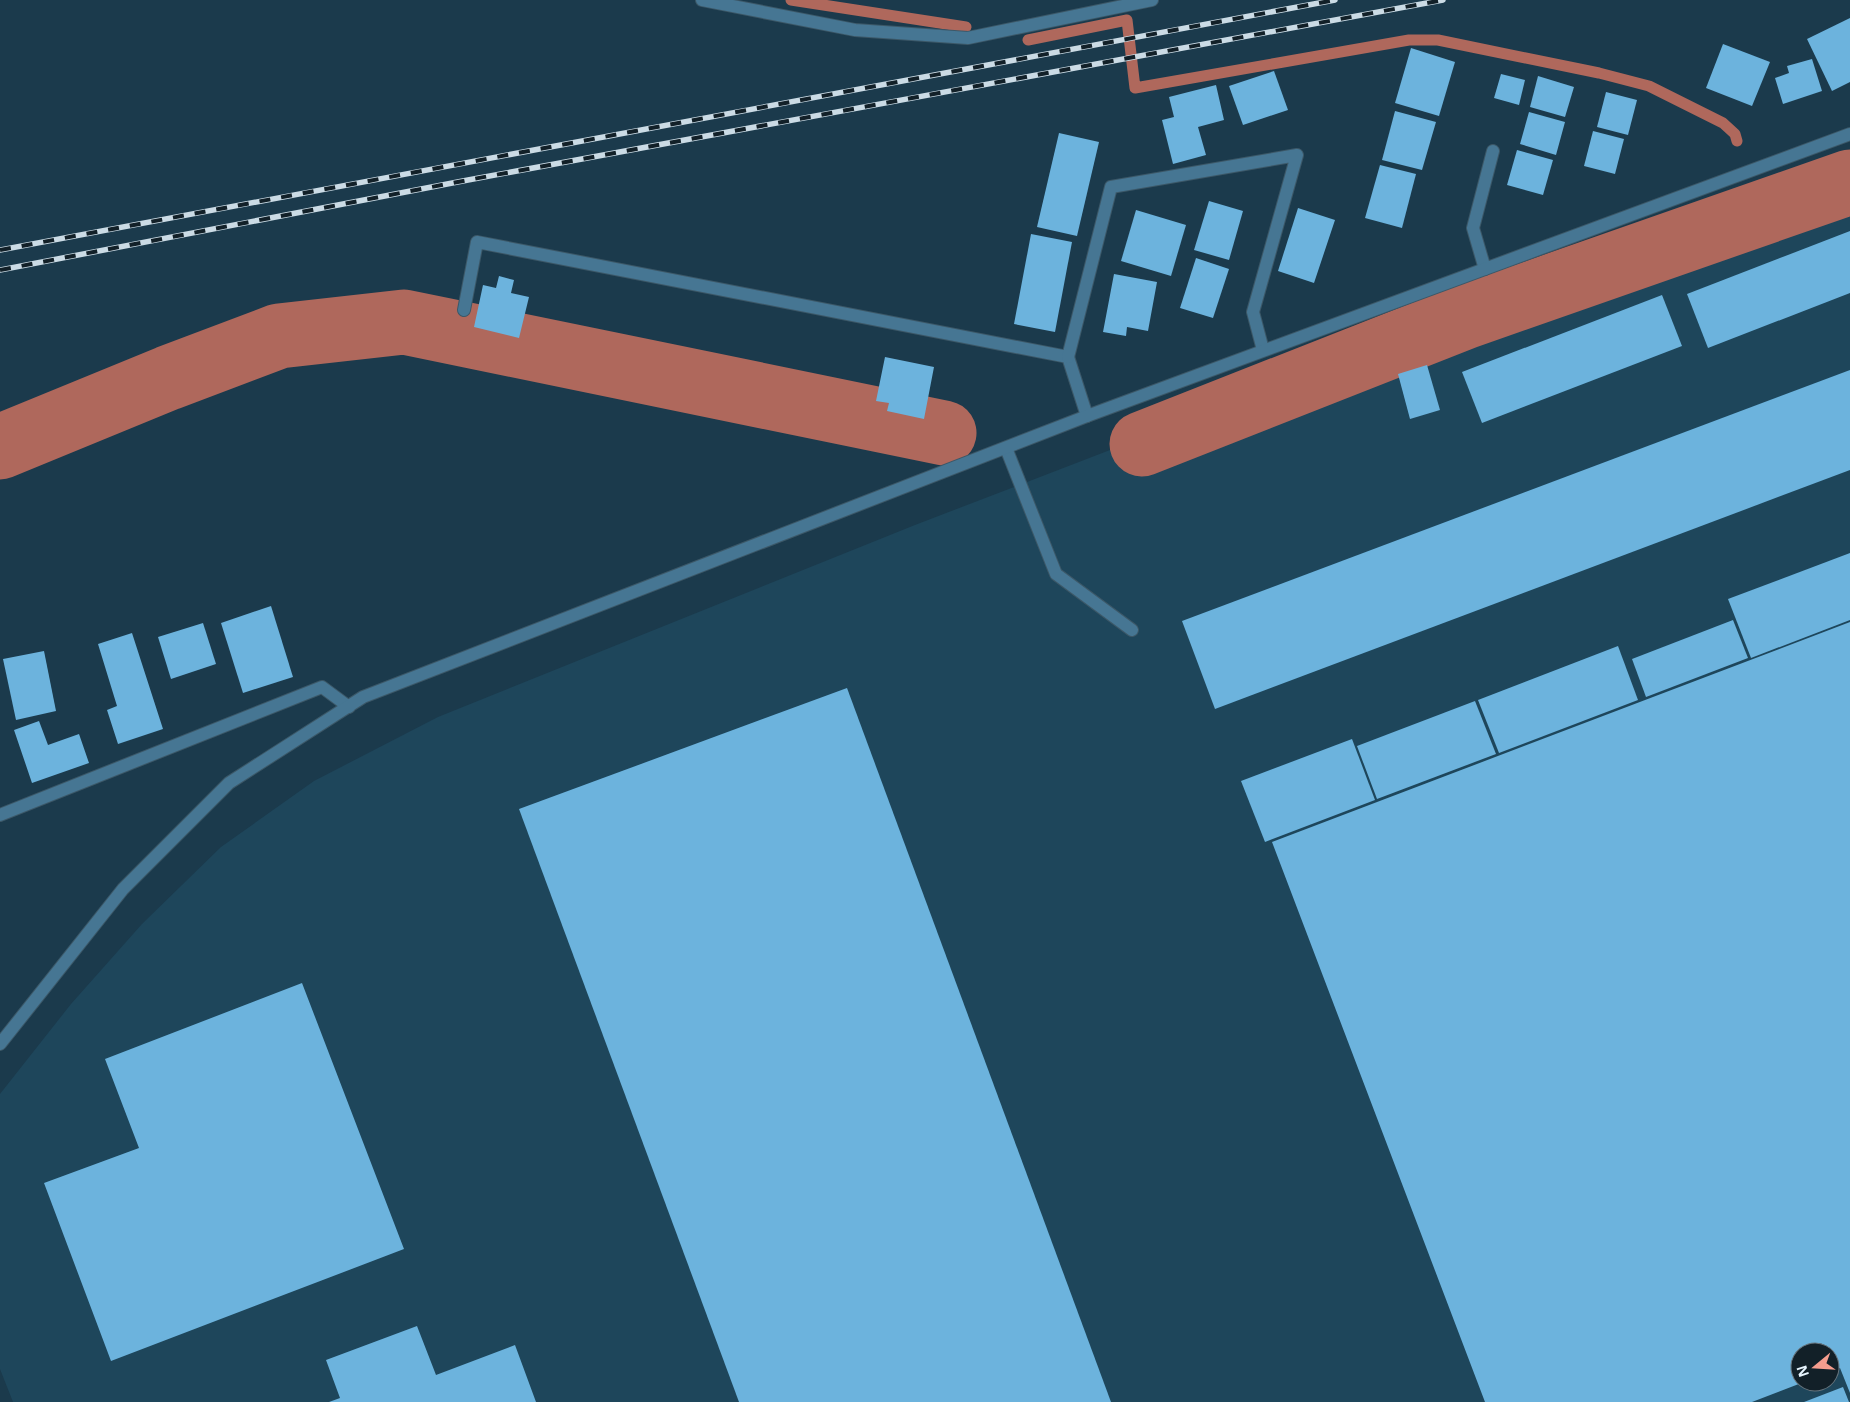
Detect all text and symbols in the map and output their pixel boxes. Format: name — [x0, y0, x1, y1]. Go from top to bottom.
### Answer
north arrow — [1790, 1342, 1840, 1392]
text: N — [1791, 1363, 1813, 1380]

